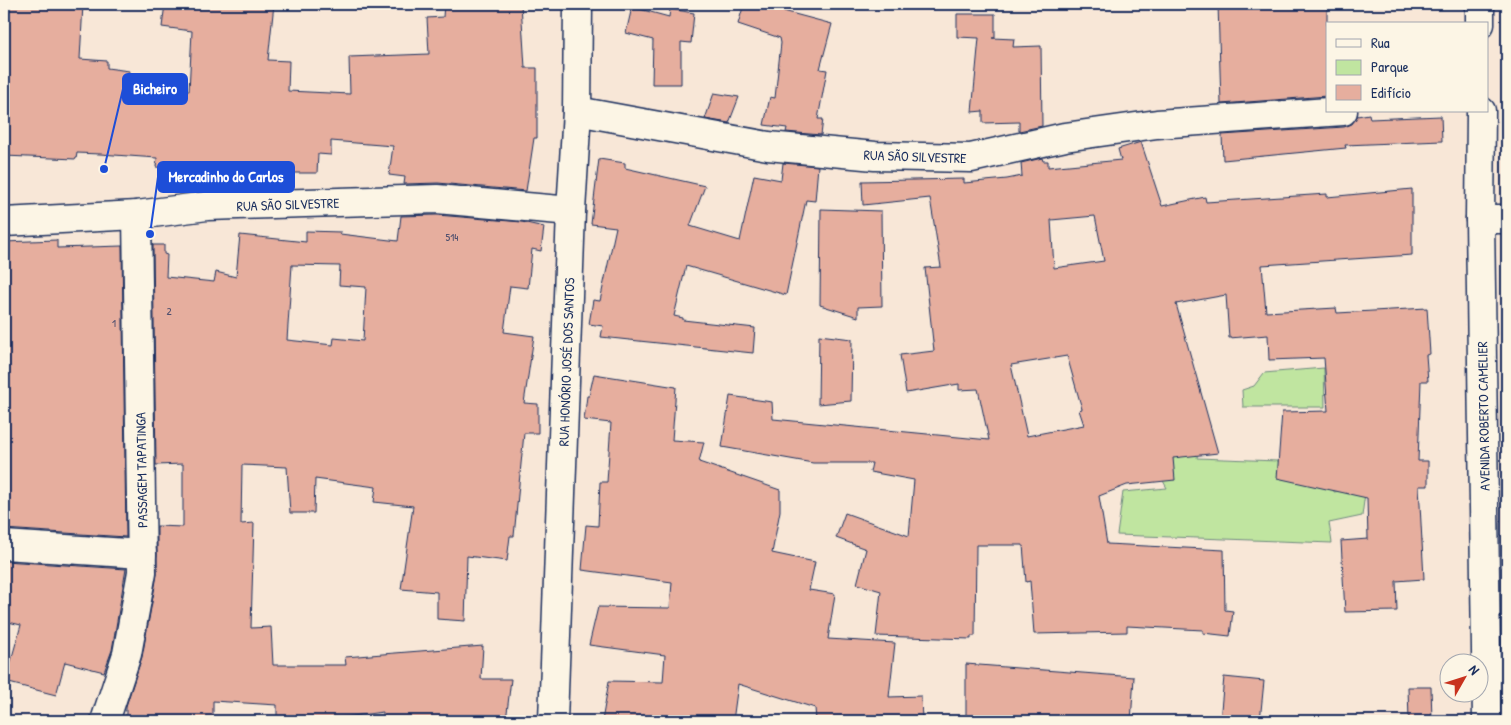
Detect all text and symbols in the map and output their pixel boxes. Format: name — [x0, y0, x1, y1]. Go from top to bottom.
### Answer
legend — [1326, 22, 1488, 112]
text: Rua — [1371, 32, 1390, 53]
text: Parque — [1371, 56, 1409, 77]
callout: Bicheiro — [123, 74, 187, 104]
text: Bicheiro — [133, 78, 177, 99]
text: Edifício — [1371, 82, 1411, 103]
street label: RUA SÃO SILVESTRE — [863, 145, 967, 167]
callout: Mercadinho do Carlos — [158, 162, 294, 192]
text: Mercadinho do Carlos — [168, 166, 284, 187]
street label: RUA SÃO SILVESTRE — [236, 193, 340, 215]
house number: 514 — [446, 230, 458, 244]
street label: RUA HONÓRIO JOSÉ DOS SANTOS — [554, 277, 578, 447]
house number: 2 — [166, 304, 172, 318]
house number: 1 — [112, 316, 116, 330]
street label: AVENIDA ROBERTO CAMELIER — [1472, 341, 1494, 491]
street label: PASSAGEM TAPATINGA — [130, 412, 152, 528]
north arrow — [1438, 652, 1488, 702]
text: N — [1465, 661, 1485, 679]

